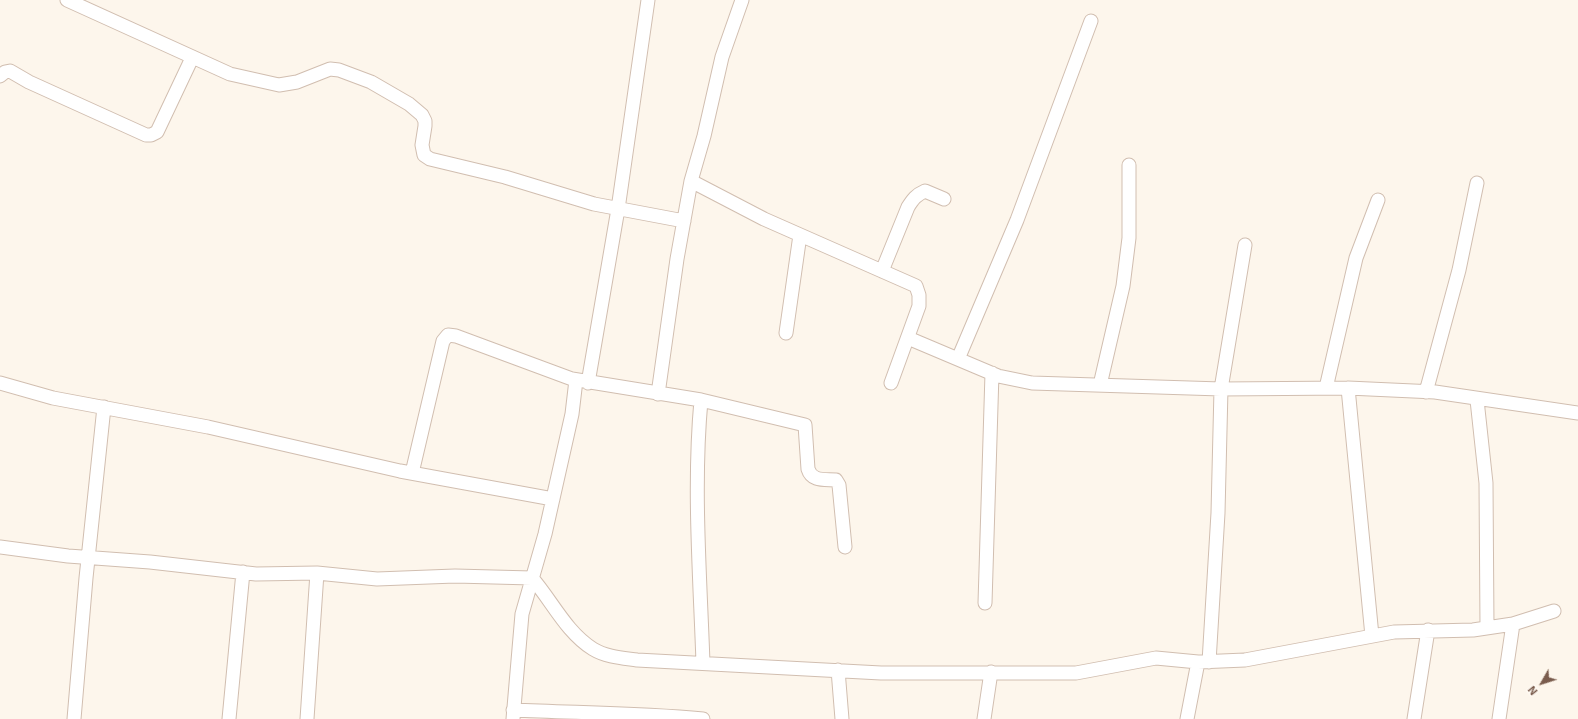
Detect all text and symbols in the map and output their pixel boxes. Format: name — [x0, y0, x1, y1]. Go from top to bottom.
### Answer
north arrow — [1522, 663, 1562, 703]
text: N — [1525, 684, 1540, 698]

